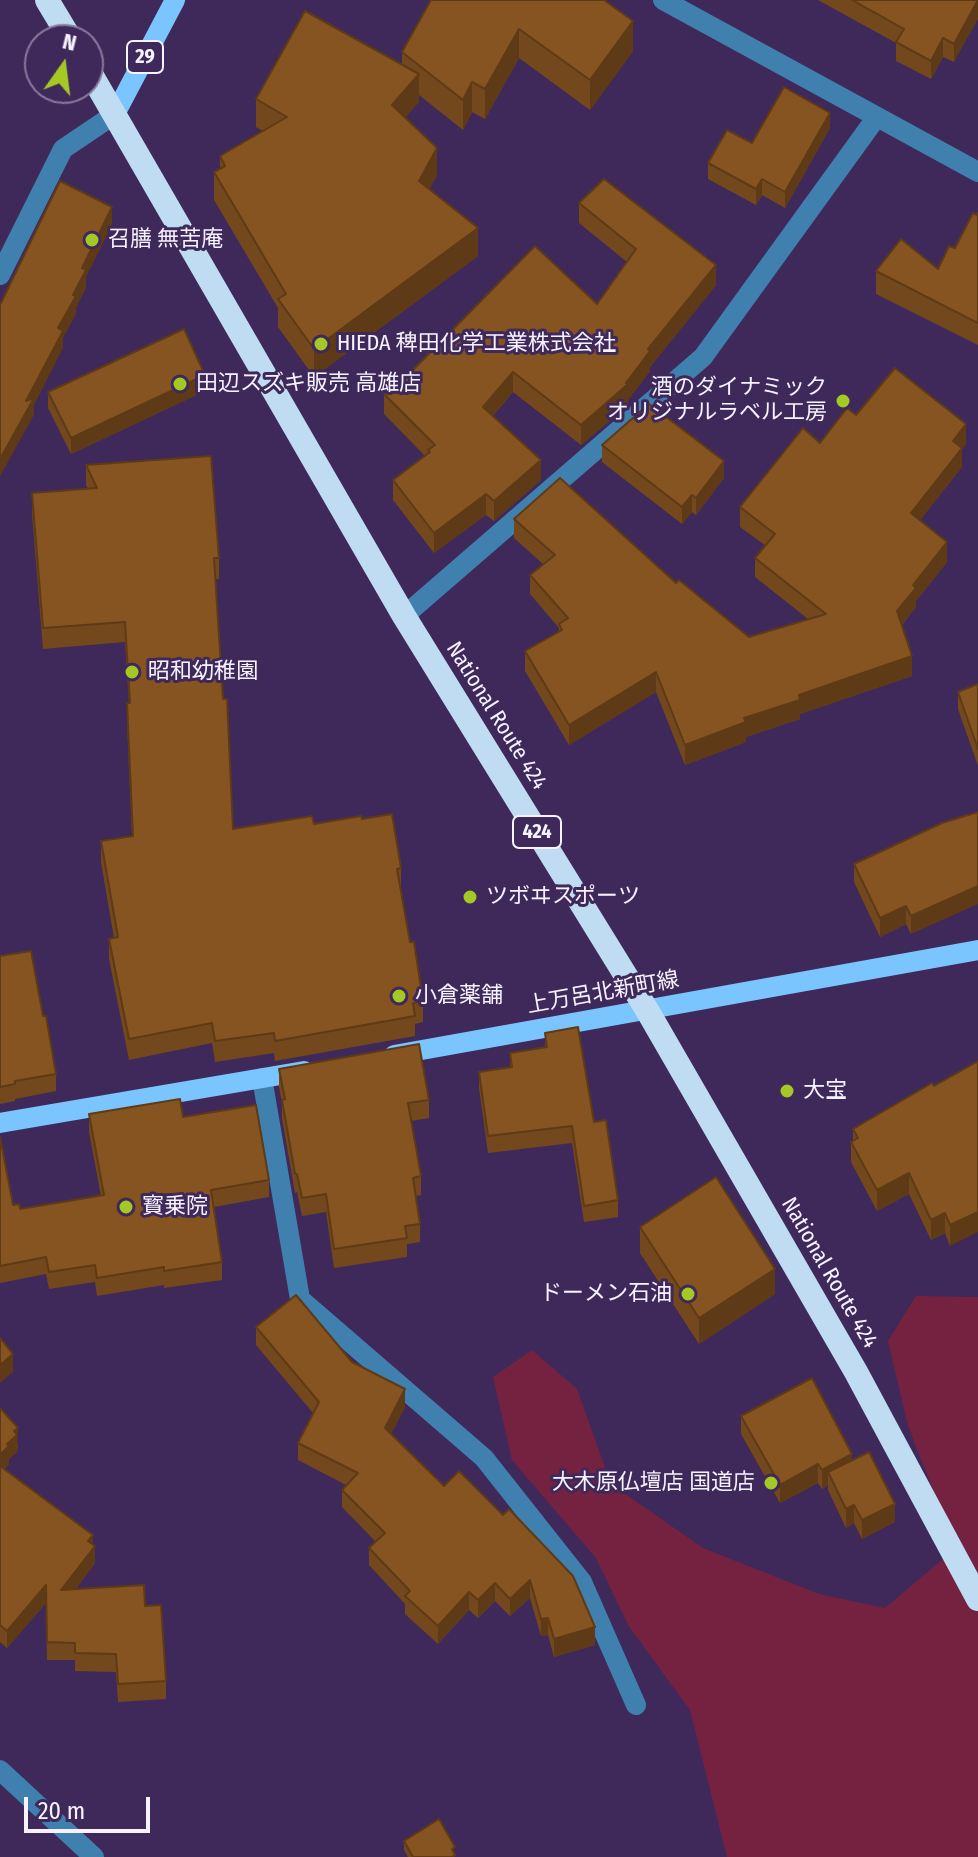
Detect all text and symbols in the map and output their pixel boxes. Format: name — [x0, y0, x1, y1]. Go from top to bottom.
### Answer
north arrow — [24, 24, 104, 104]
text: N — [60, 27, 79, 57]
road number: 29 — [127, 41, 163, 73]
place label: 召膳 無苦庵 — [108, 227, 223, 253]
marker: 召膳 無苦庵 — [83, 231, 101, 249]
place label: HIEDA 稗田化学工業株式会社 — [337, 331, 616, 357]
marker: HIEDA 稗田化学工業株式会社 — [312, 335, 330, 353]
place label: 田辺スズキ販売 高雄店 — [196, 371, 421, 397]
marker: 田辺スズキ販売 高雄店 — [171, 375, 189, 393]
place label: 酒のダイナミック オリジナルラベル工房 — [607, 375, 827, 426]
marker: 酒のダイナミック オリジナルラベル工房 — [834, 392, 852, 410]
street label: National Route 424 — [440, 637, 552, 795]
place label: 昭和幼稚園 — [148, 659, 258, 685]
marker: 昭和幼稚園 — [123, 663, 141, 681]
road number: 424 — [513, 816, 561, 848]
place label: ツボヰスポーツ — [486, 884, 640, 910]
marker: ツボヰスポーツ — [461, 888, 479, 906]
street label: 上万呂北新町線 — [525, 967, 681, 1019]
place label: 小倉薬舗 — [415, 983, 503, 1009]
marker: 小倉薬舗 — [390, 987, 408, 1005]
place label: 大宝 — [803, 1078, 847, 1104]
marker: 大宝 — [778, 1082, 796, 1100]
street label: National Route 424 — [775, 1193, 883, 1353]
place label: 寳乗院 — [142, 1194, 208, 1220]
marker: 寳乗院 — [117, 1198, 135, 1216]
place label: ドーメン石油 — [540, 1281, 672, 1307]
marker: ドーメン石油 — [679, 1285, 697, 1303]
place label: 大木原仏壇店 国道店 — [552, 1470, 755, 1496]
marker: 大木原仏壇店 国道店 — [762, 1474, 780, 1492]
scale bar — [28, 1781, 154, 1831]
text: 20 m — [38, 1797, 85, 1825]

